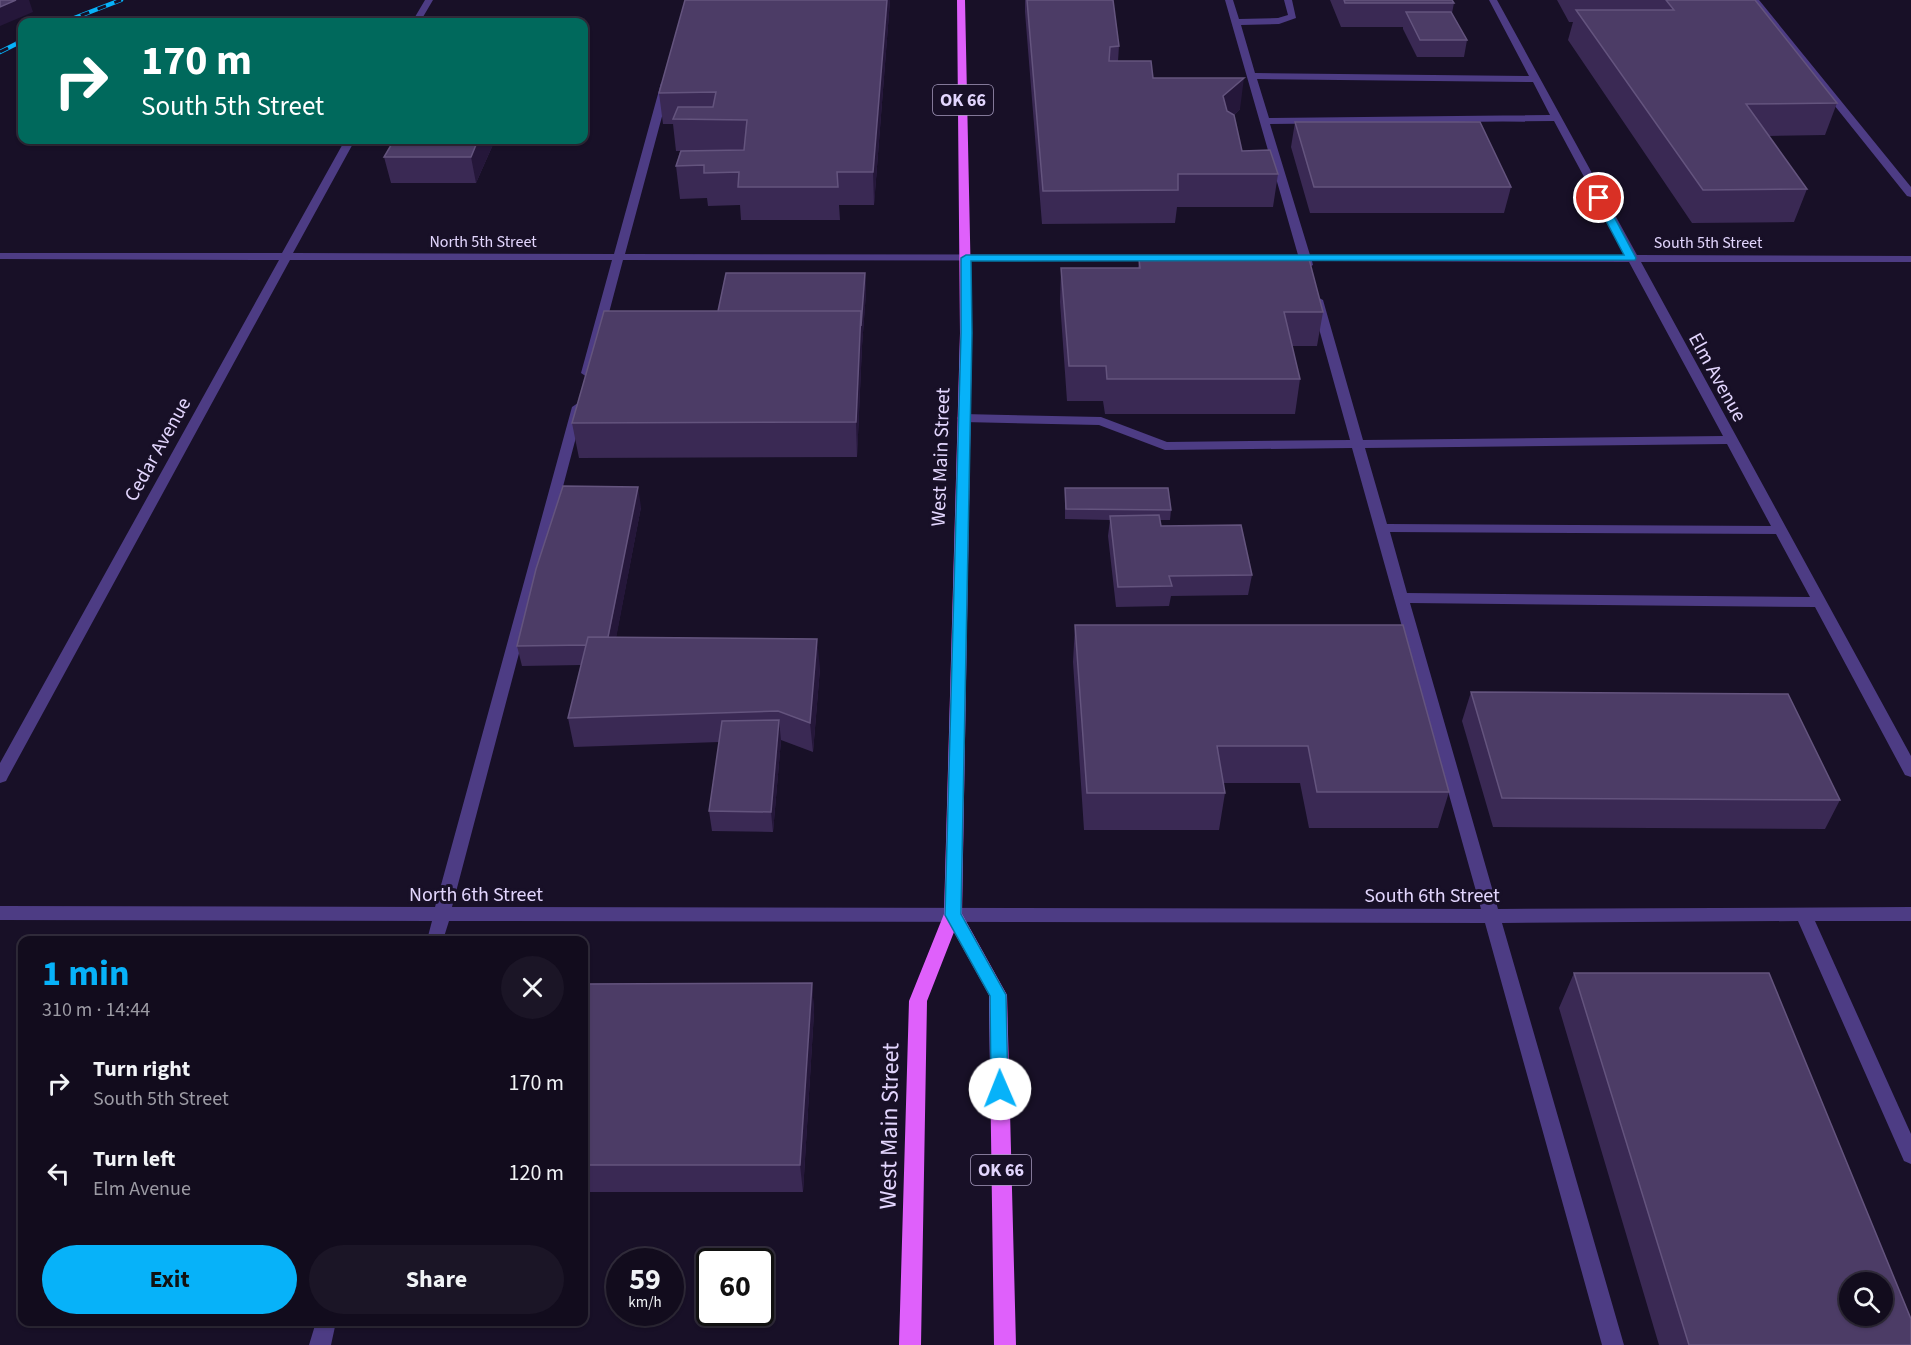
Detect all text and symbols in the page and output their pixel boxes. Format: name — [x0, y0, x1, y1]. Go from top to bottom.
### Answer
text: 170 m — [141, 31, 252, 91]
icon: right — [42, 42, 120, 120]
road number: OK 66 — [933, 85, 993, 115]
text: South 5th Street — [141, 87, 324, 126]
pin — [1573, 172, 1624, 223]
icon: arrive — [1582, 181, 1615, 214]
street label: North 5th Street — [429, 231, 537, 253]
street label: South 5th Street — [1654, 232, 1763, 254]
street label: Elm Avenue — [1681, 328, 1753, 427]
street label: West Main Street — [925, 387, 957, 527]
street label: Cedar Avenue — [118, 392, 198, 507]
street label: North 6th Street — [409, 881, 543, 909]
street label: South 6th Street — [1364, 882, 1500, 910]
text: 1 min — [42, 948, 130, 999]
button: close — [501, 956, 564, 1019]
text: 310 m · 14:44 — [42, 996, 150, 1024]
street label: West Main Street — [871, 1042, 908, 1210]
text: Turn right — [93, 1053, 190, 1085]
position arrow — [968, 1057, 1032, 1121]
icon: right — [42, 1067, 75, 1100]
text: 170 m — [509, 1067, 564, 1099]
text: South 5th Street — [93, 1085, 229, 1113]
text: Turn left — [93, 1143, 175, 1175]
road number: OK 66 — [971, 1155, 1031, 1185]
icon: left — [42, 1157, 75, 1190]
text: 120 m — [509, 1157, 564, 1189]
text: Elm Avenue — [93, 1175, 191, 1203]
button: Exit — [42, 1245, 297, 1314]
button: Share — [309, 1245, 564, 1314]
speed limit sign: 60 — [696, 1248, 774, 1326]
text: 59 — [629, 1258, 661, 1301]
map controls — [1839, 1272, 1893, 1326]
button: search — [1839, 1272, 1893, 1326]
text: km/h — [628, 1292, 662, 1313]

